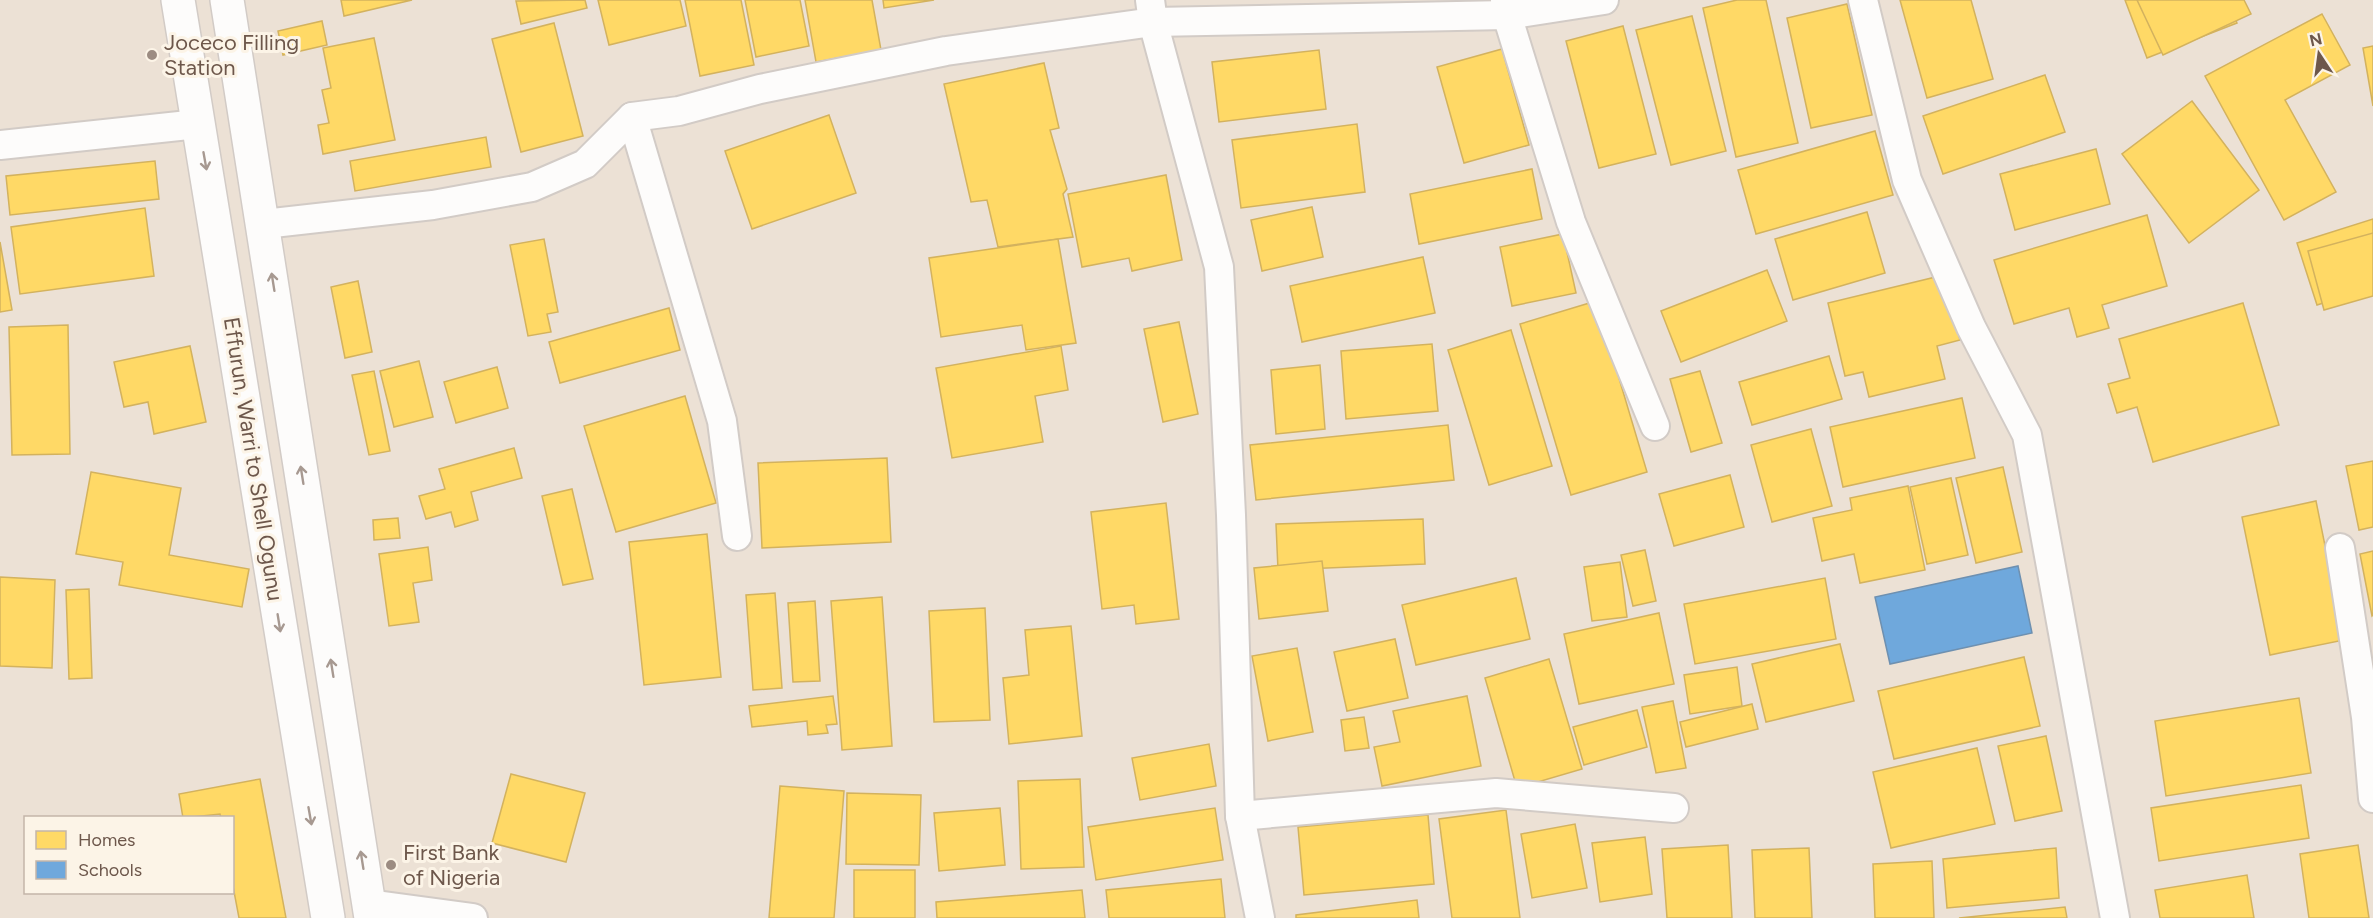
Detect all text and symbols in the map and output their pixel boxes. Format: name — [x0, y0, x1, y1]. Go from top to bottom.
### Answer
north arrow — [2289, 24, 2349, 84]
place label: Joceco Filling Station — [164, 29, 299, 81]
text: N — [2308, 29, 2324, 51]
marker: Joceco Filling Station — [145, 48, 159, 62]
one-way arrow — [200, 151, 211, 171]
one-way arrow — [267, 273, 278, 292]
street label: Effurun, Warri to Shell Ogunu — [218, 315, 289, 603]
one-way arrow — [297, 465, 308, 485]
one-way arrow — [274, 613, 285, 633]
one-way arrow — [326, 658, 337, 678]
one-way arrow — [305, 806, 316, 825]
legend — [24, 816, 234, 894]
text: Homes — [78, 829, 136, 851]
place label: First Bank of Nigeria — [403, 839, 500, 891]
one-way arrow — [356, 851, 367, 871]
marker: First Bank of Nigeria — [384, 858, 398, 872]
text: Schools — [78, 859, 142, 881]

